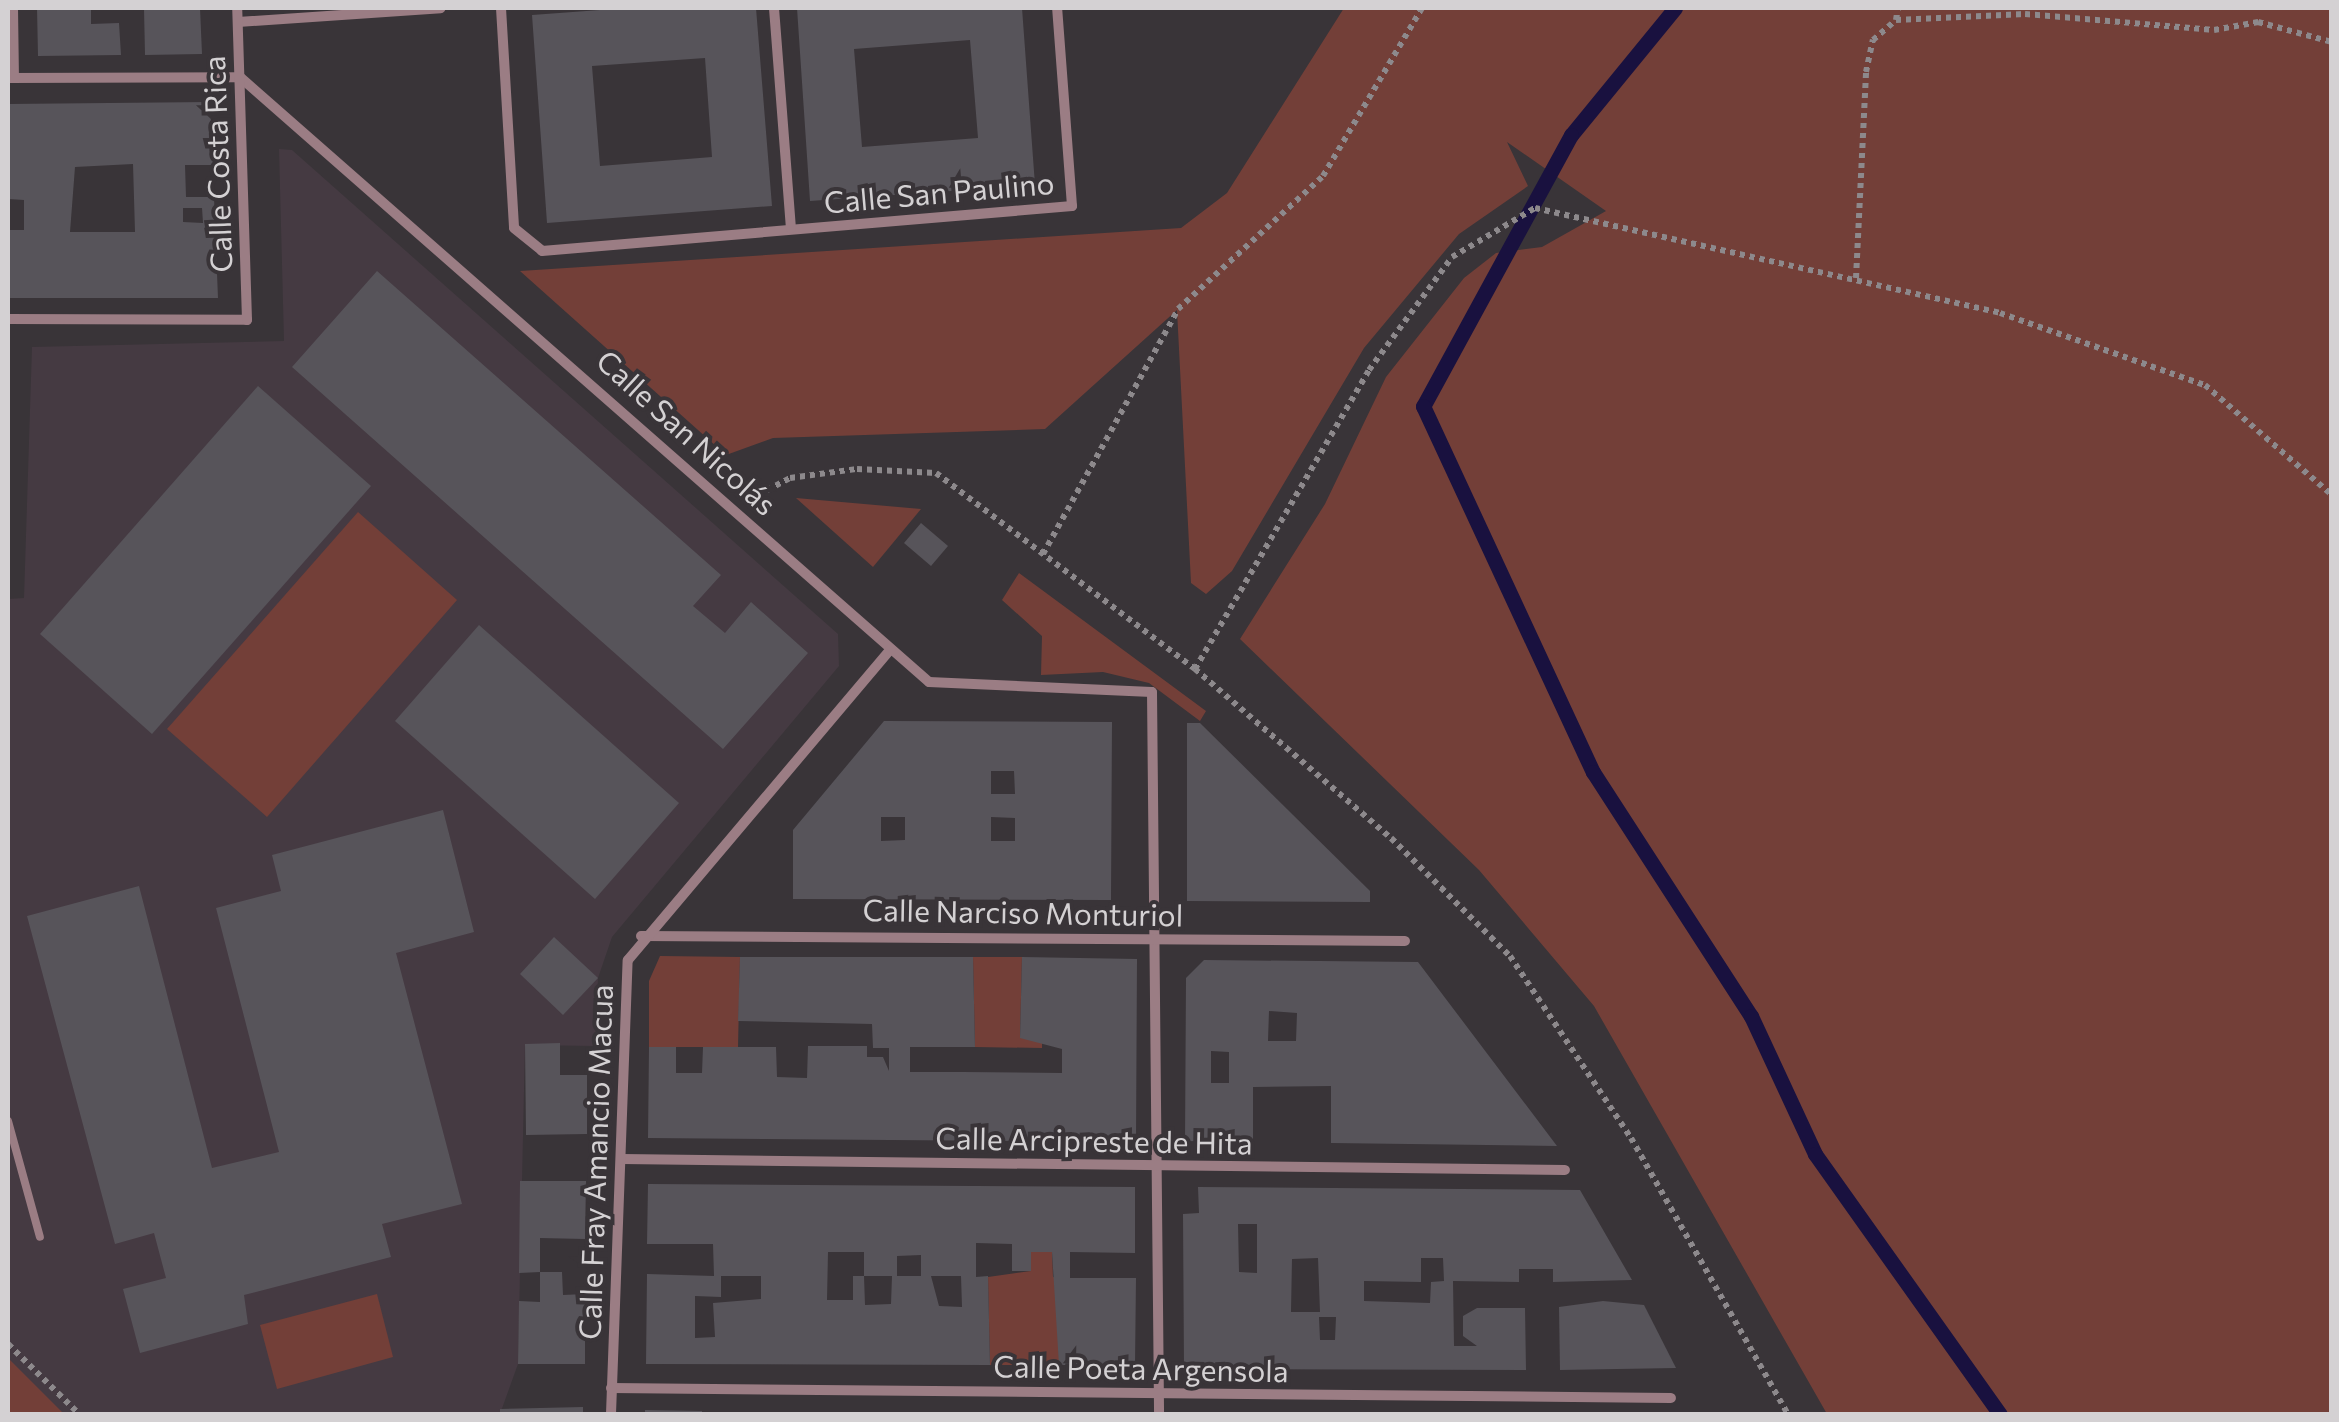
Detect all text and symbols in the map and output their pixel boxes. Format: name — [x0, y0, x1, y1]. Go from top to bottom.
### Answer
street label: Calle Costa Rica — [195, 55, 239, 273]
street label: Calle San Paulino — [822, 164, 1056, 220]
street label: Calle San Nicolás — [590, 342, 784, 522]
street label: Calle Narciso Monturiol — [862, 891, 1184, 933]
street label: Calle Fray Amancio Macua — [571, 984, 619, 1340]
street label: Calle Arcipreste de Hita — [935, 1119, 1253, 1161]
street label: Calle Poeta Argensola — [993, 1347, 1289, 1389]

